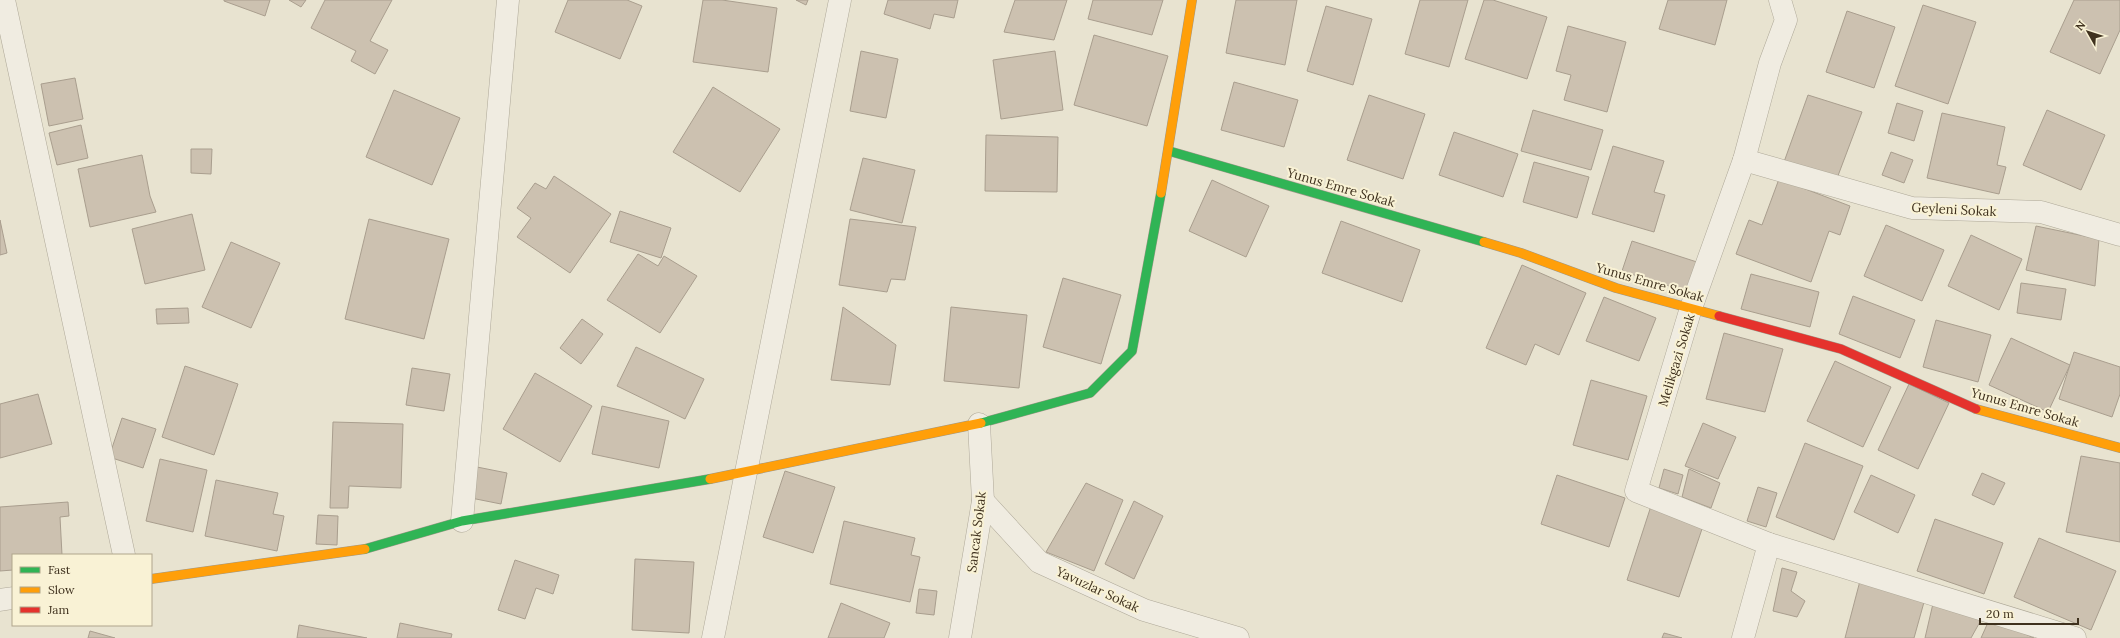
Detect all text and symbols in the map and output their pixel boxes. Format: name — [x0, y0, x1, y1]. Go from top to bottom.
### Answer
north arrow — [2068, 12, 2108, 52]
text: N — [2072, 18, 2089, 33]
street label: Yunus Emre Sokak — [1284, 164, 1397, 211]
street label: Geyleni Sokak — [1911, 199, 1997, 220]
street label: Yunus Emre Sokak — [1593, 259, 1706, 306]
street label: Melikgazi Sokak — [1654, 312, 1699, 409]
street label: Yunus Emre Sokak — [1968, 384, 2081, 431]
street label: Sancak Sokak — [963, 491, 990, 574]
legend — [12, 554, 152, 626]
text: Fast — [48, 562, 71, 577]
street label: Yavuzlar Sokak — [1052, 562, 1142, 616]
text: Slow — [48, 582, 75, 597]
scale bar — [1980, 600, 2078, 626]
text: Jam — [47, 602, 69, 617]
text: 20 m — [1986, 606, 2014, 621]

